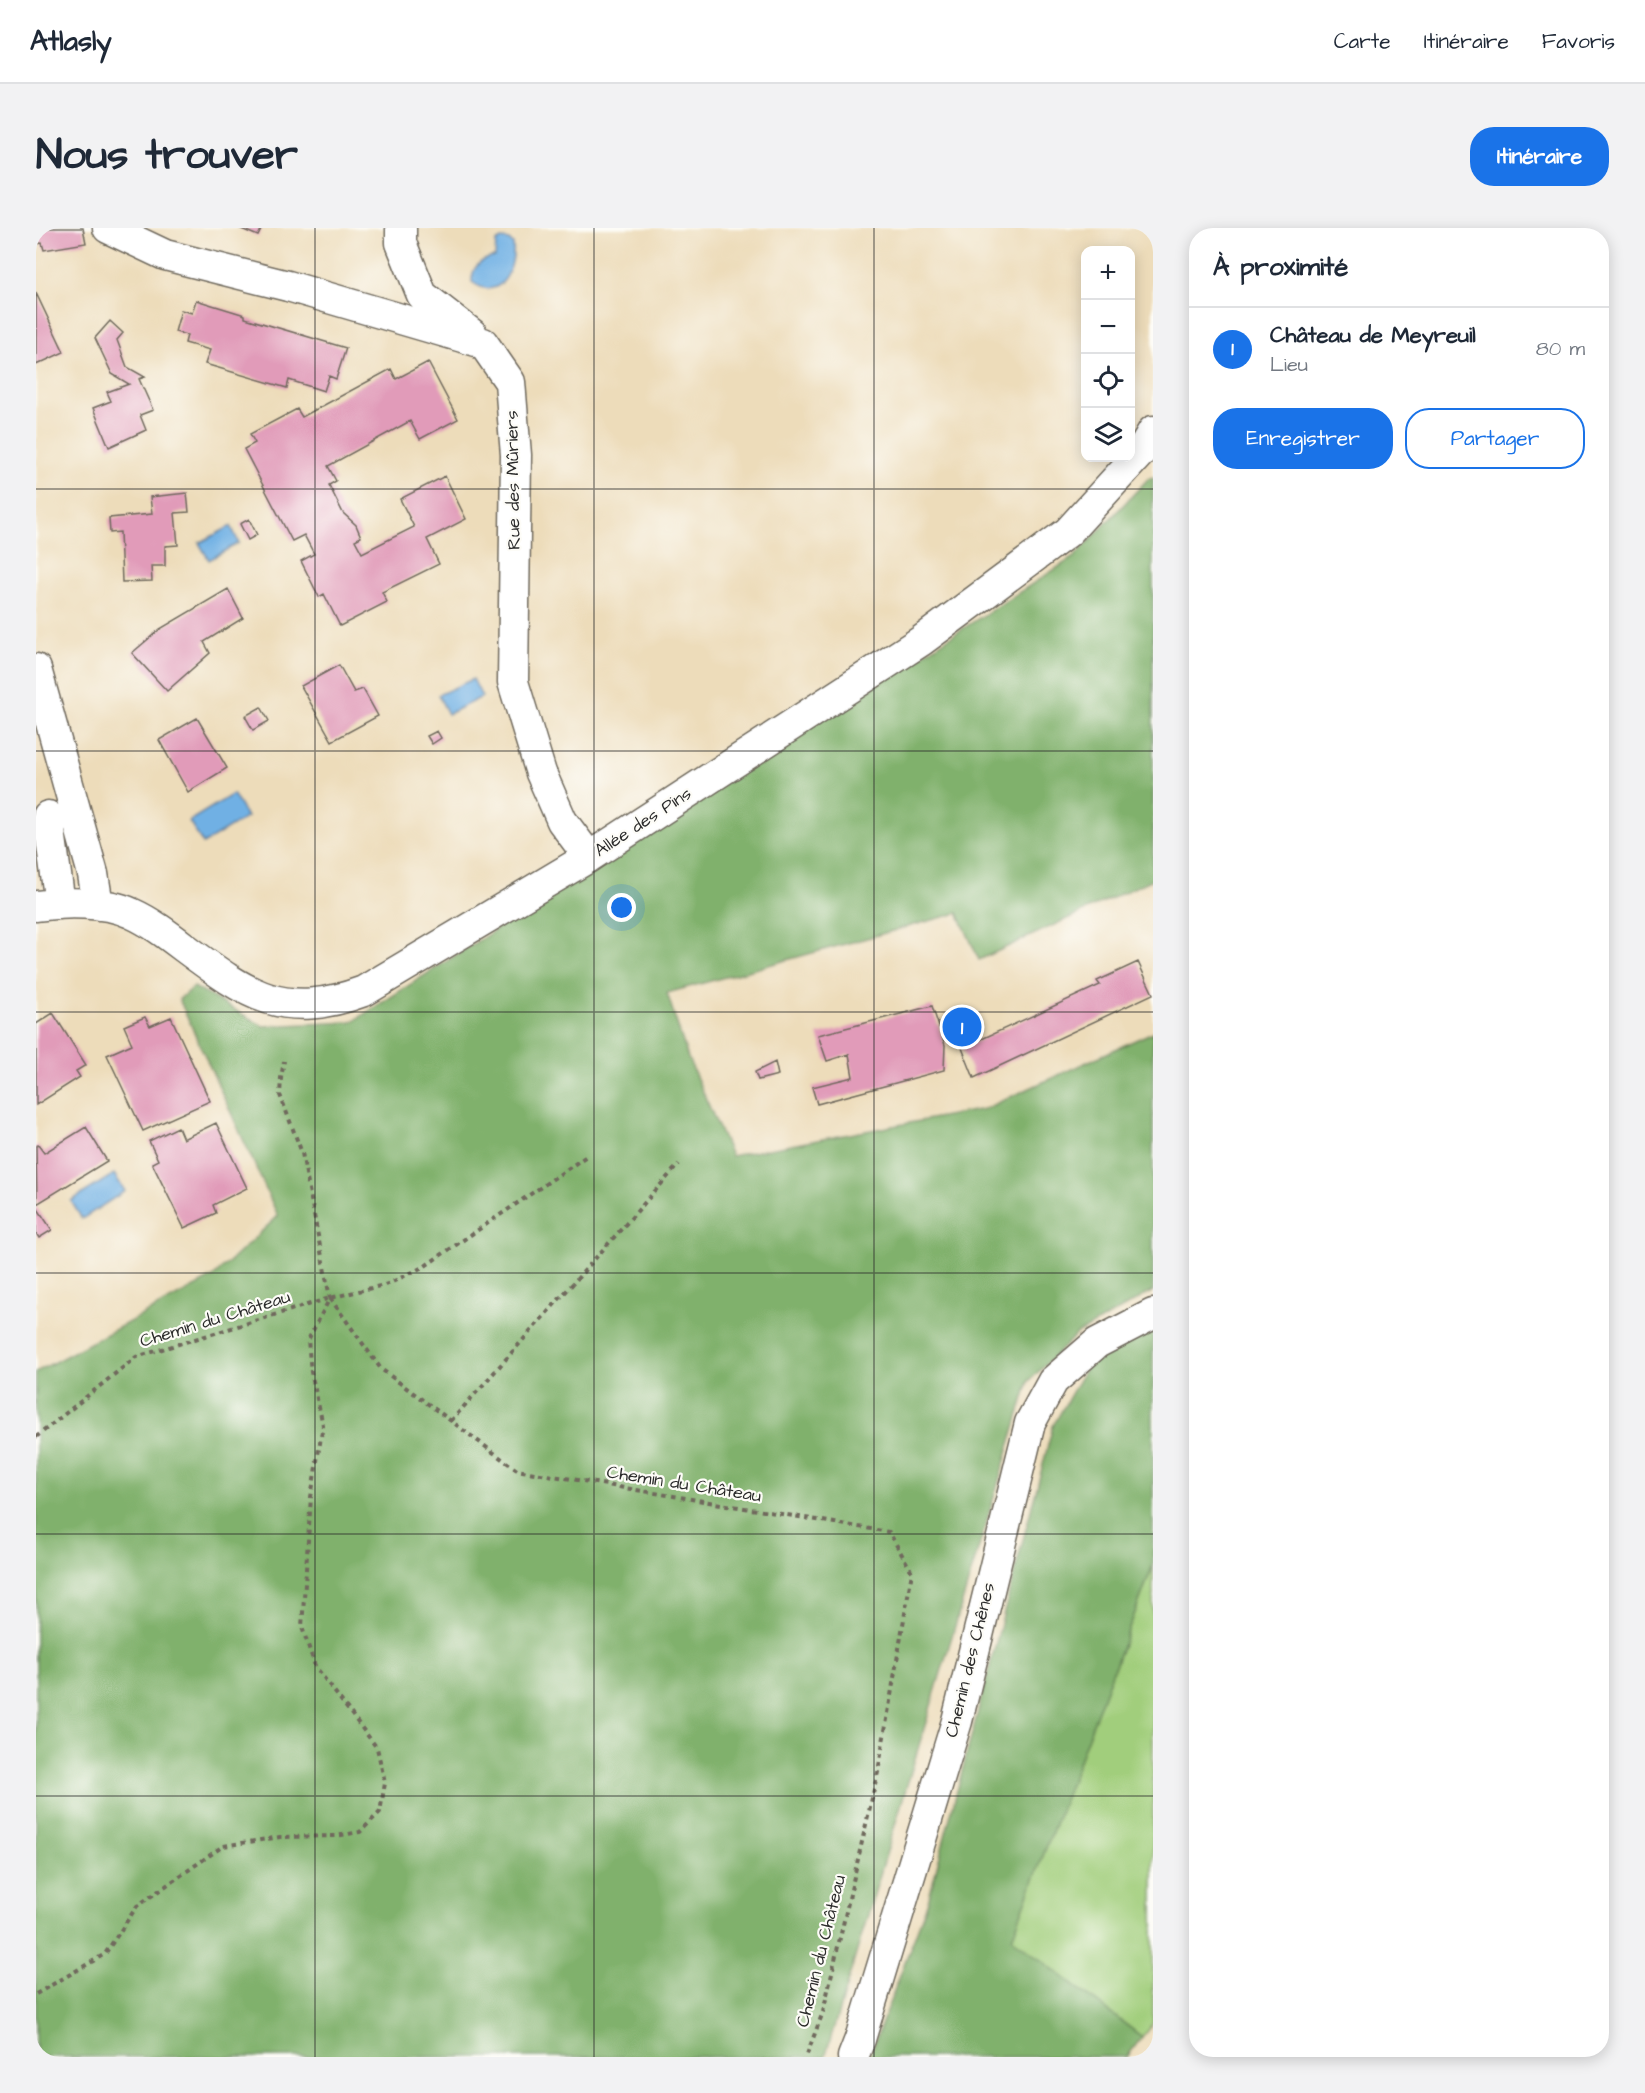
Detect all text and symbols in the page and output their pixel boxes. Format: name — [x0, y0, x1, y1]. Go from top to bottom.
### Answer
text: Atlasly — [30, 22, 112, 61]
text: Carte — [1334, 27, 1391, 56]
text: Itinéraire — [1424, 27, 1509, 56]
text: Favoris — [1542, 27, 1615, 56]
text: Nous trouver — [36, 127, 298, 185]
button: Itinéraire — [1470, 127, 1609, 186]
map controls — [1081, 246, 1135, 462]
button: + — [1081, 246, 1135, 300]
text: À proximité — [1213, 249, 1348, 285]
button: − — [1081, 300, 1135, 354]
text: Château de Meyreuil — [1270, 320, 1476, 351]
text: 1 — [1231, 335, 1234, 363]
text: 80 m — [1536, 335, 1585, 363]
text: Lieu — [1270, 351, 1308, 379]
button: locate — [1081, 354, 1135, 408]
button: layers — [1081, 408, 1135, 462]
button: Enregistrer — [1213, 408, 1393, 469]
button: Partager — [1405, 408, 1585, 469]
street label: Rue des Mûriers — [499, 410, 527, 550]
street label: Allée des Pins — [590, 781, 696, 863]
your location — [607, 893, 636, 922]
pin: 1 — [942, 1004, 982, 1050]
street label: Chemin du Château — [137, 1284, 293, 1354]
street label: Chemin du Château — [605, 1459, 763, 1509]
street label: Chemin des Chênes — [939, 1580, 1001, 1740]
street label: Chemin du Château — [790, 1872, 852, 2030]

